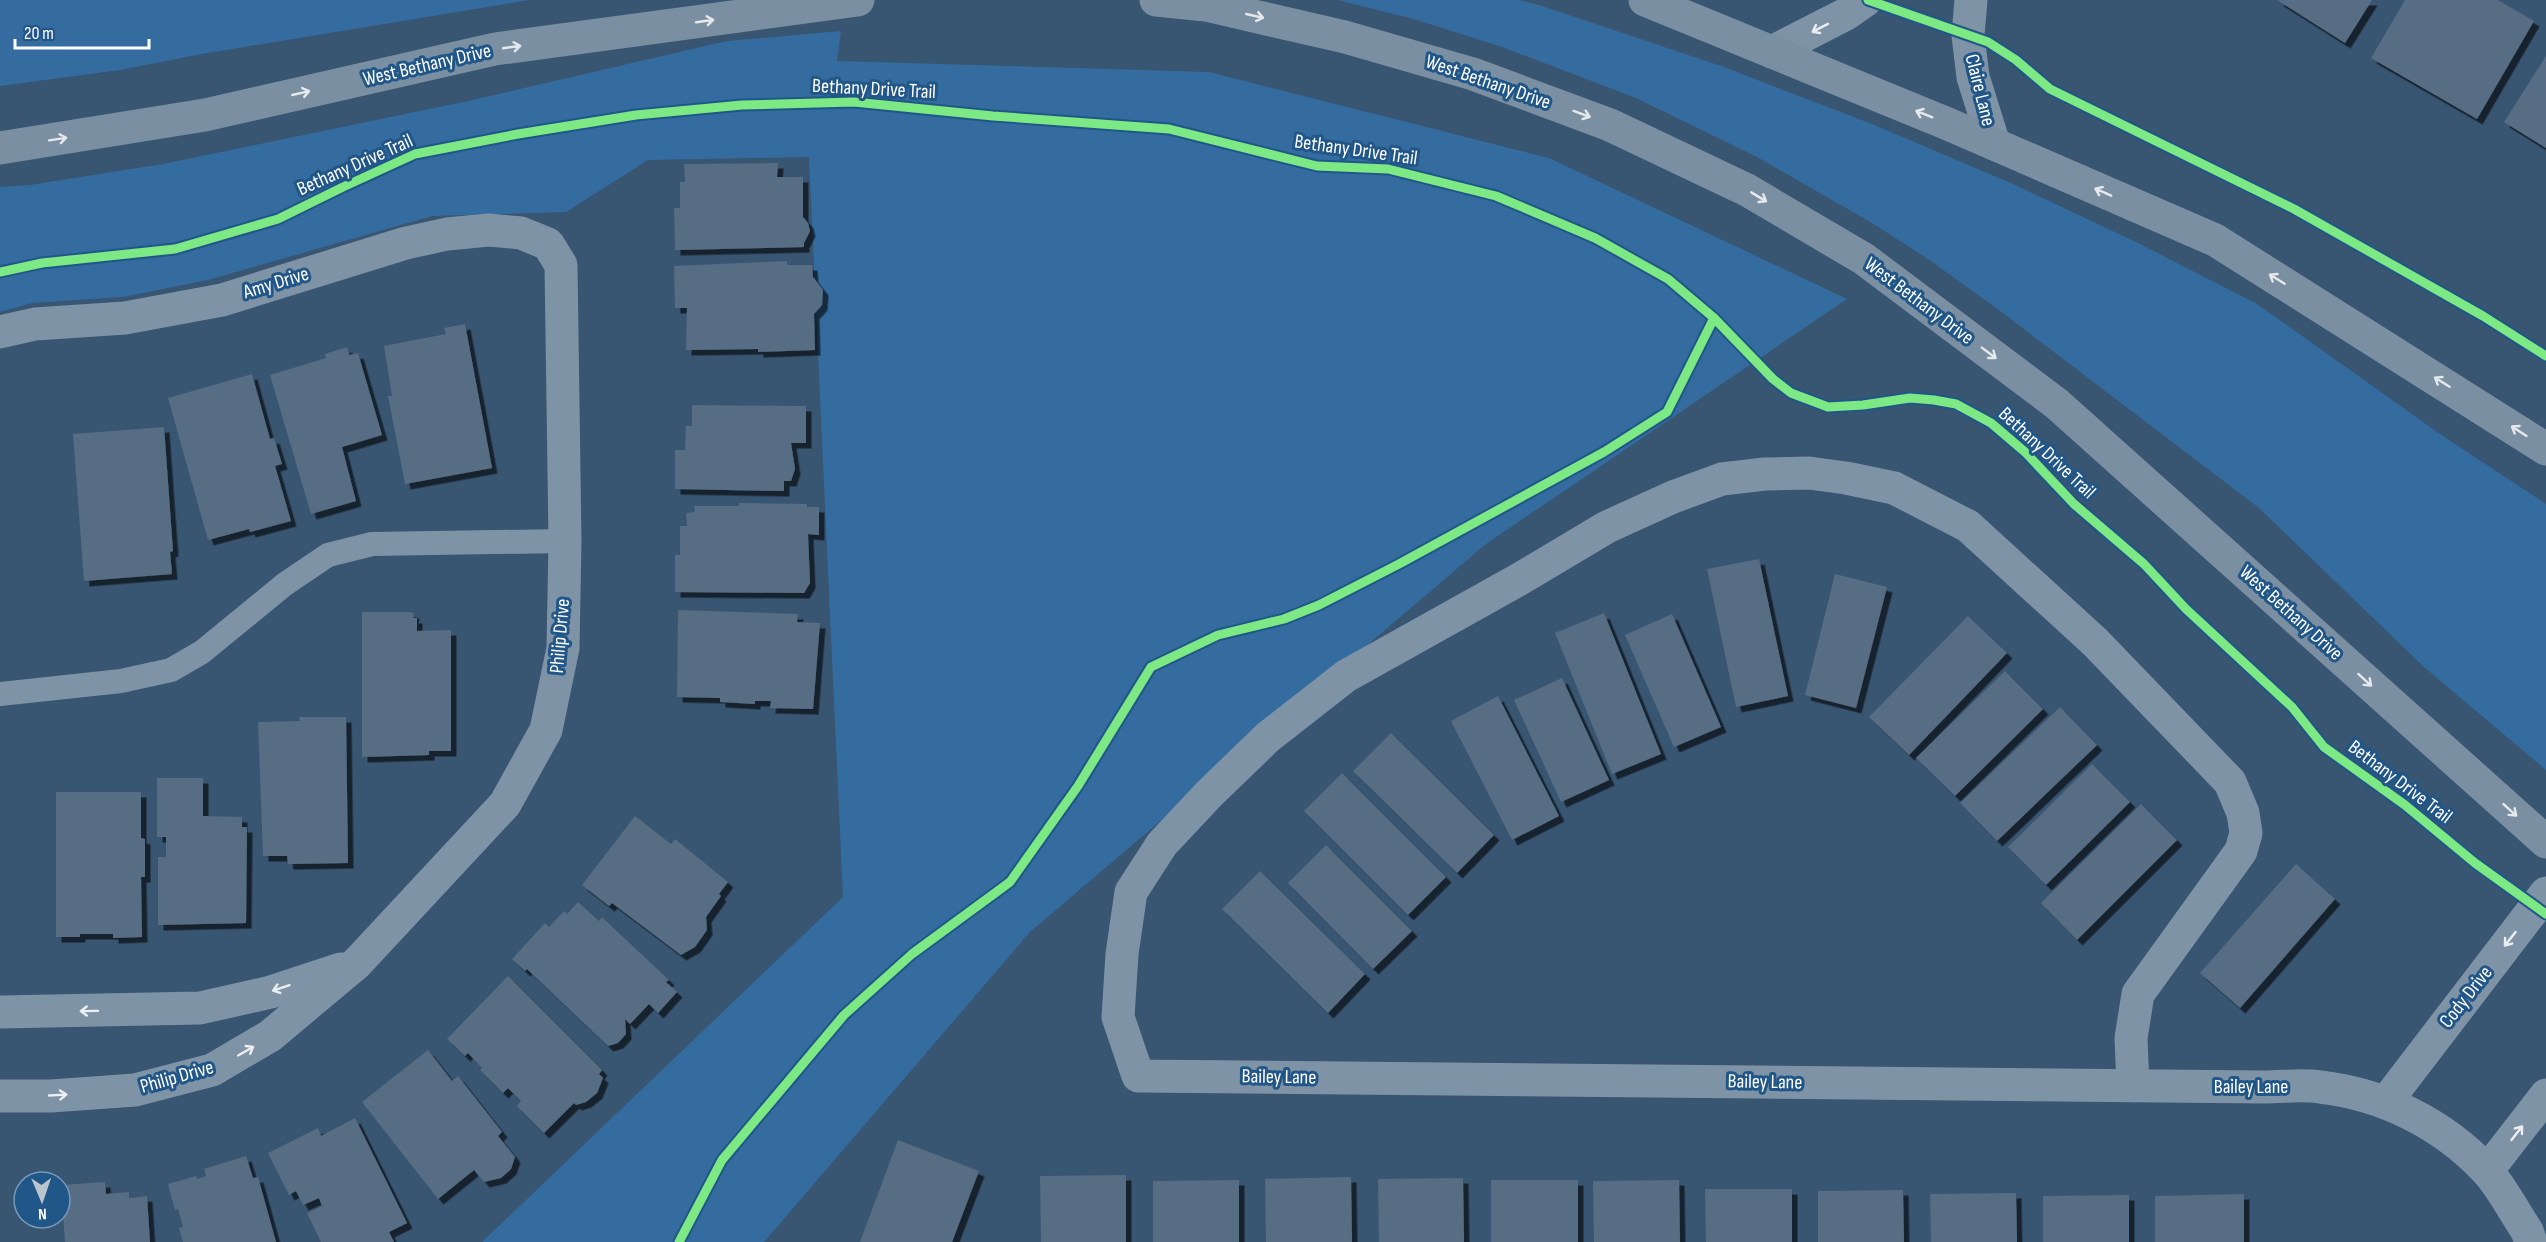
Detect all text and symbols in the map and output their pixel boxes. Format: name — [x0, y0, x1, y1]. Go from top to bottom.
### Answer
one-way arrow — [1245, 11, 1264, 22]
scale bar — [15, 12, 148, 50]
one-way arrow — [694, 15, 714, 26]
one-way arrow — [1811, 22, 1829, 34]
text: 20 m — [24, 23, 54, 44]
street label: West Bethany Drive — [361, 39, 493, 91]
one-way arrow — [501, 41, 521, 52]
street label: West Bethany Drive — [1422, 49, 1554, 115]
street label: Claire Lane — [1960, 52, 2000, 128]
street label: Bethany Drive Trail — [811, 74, 937, 104]
one-way arrow — [290, 87, 310, 98]
one-way arrow — [1915, 108, 1934, 119]
one-way arrow — [1572, 110, 1591, 121]
street label: Bethany Drive Trail — [294, 129, 416, 201]
street label: Bethany Drive Trail — [1293, 129, 1419, 171]
one-way arrow — [47, 134, 67, 145]
one-way arrow — [2094, 185, 2112, 196]
one-way arrow — [1750, 191, 1767, 203]
street label: West Bethany Drive — [1860, 252, 1978, 350]
street label: Amy Drive — [239, 262, 312, 305]
one-way arrow — [2269, 272, 2286, 284]
one-way arrow — [1981, 347, 1997, 360]
one-way arrow — [2434, 376, 2451, 388]
street label: Bethany Drive Trail — [1993, 402, 2101, 504]
one-way arrow — [2511, 425, 2528, 437]
street label: West Bethany Drive — [2234, 560, 2348, 666]
street label: Philip Drive — [545, 598, 575, 674]
one-way arrow — [2358, 673, 2373, 687]
street label: Bethany Drive Trail — [2343, 735, 2457, 829]
one-way arrow — [2503, 803, 2518, 817]
one-way arrow — [2504, 931, 2517, 947]
street label: Cody Drive — [2434, 961, 2498, 1033]
one-way arrow — [272, 984, 291, 995]
one-way arrow — [79, 1005, 99, 1016]
one-way arrow — [236, 1045, 254, 1056]
street label: Philip Drive — [138, 1055, 216, 1099]
street label: Bailey Lane — [1241, 1064, 1317, 1090]
street label: Bailey Lane — [1727, 1069, 1803, 1095]
street label: Bailey Lane — [2214, 1075, 2288, 1099]
one-way arrow — [48, 1090, 68, 1101]
one-way arrow — [2510, 1125, 2523, 1141]
north arrow — [12, 1170, 72, 1230]
text: N — [38, 1204, 47, 1223]

